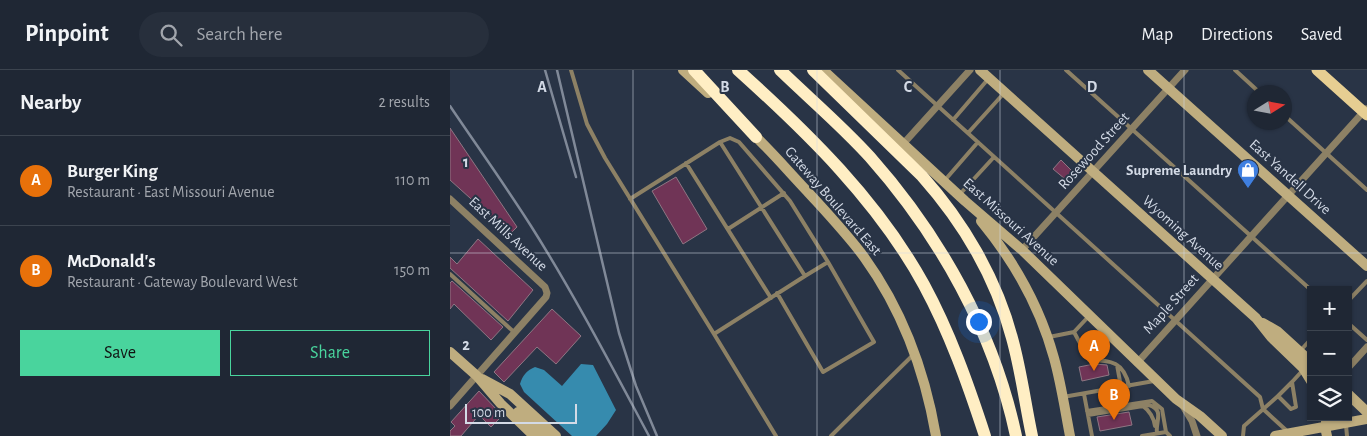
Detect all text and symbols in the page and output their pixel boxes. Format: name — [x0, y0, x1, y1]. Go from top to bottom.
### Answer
search box — [139, 12, 489, 57]
icon: search — [157, 21, 185, 49]
text: Pinpoint — [25, 22, 109, 46]
text: Search here — [197, 25, 283, 44]
text: Map — [1142, 26, 1173, 44]
text: Directions — [1201, 26, 1273, 44]
text: Saved — [1301, 26, 1342, 44]
text: A — [537, 79, 547, 95]
text: B — [720, 79, 730, 95]
text: C — [904, 79, 913, 95]
text: D — [1087, 79, 1098, 95]
north arrow — [1247, 85, 1292, 130]
text: Nearby — [20, 92, 81, 113]
text: 2 results — [378, 94, 430, 110]
street label: Rosewood Street — [1056, 109, 1132, 192]
street label: East Yandell Drive — [1246, 137, 1334, 217]
street label: Gateway Boulevard East — [782, 144, 884, 258]
text: 1 — [463, 154, 469, 170]
shop icon: Supreme Laundry — [1236, 158, 1260, 189]
text: Burger King — [67, 162, 158, 181]
place label: Supreme Laundry — [1126, 163, 1232, 178]
text: A — [31, 172, 41, 188]
text: 110 m — [395, 172, 430, 188]
street label: East Missouri Avenue — [960, 175, 1062, 269]
text: Restaurant · East Missouri Avenue — [67, 184, 275, 200]
street label: Wyoming Avenue — [1140, 193, 1226, 273]
street label: East Mills Avenue — [466, 194, 550, 274]
text: McDonald's — [67, 252, 156, 271]
text: B — [31, 262, 41, 278]
text: 150 m — [394, 262, 430, 278]
street label: Maple Street — [1140, 271, 1202, 337]
text: Restaurant · Gateway Boulevard West — [67, 274, 298, 290]
map controls — [1307, 286, 1352, 421]
button: + — [1307, 286, 1352, 331]
your location — [966, 309, 992, 335]
button: Save — [20, 330, 220, 376]
button: Share — [230, 330, 430, 376]
pin: A — [1078, 330, 1110, 371]
button: − — [1307, 331, 1352, 376]
text: 2 — [462, 337, 470, 353]
button: layers — [1307, 376, 1352, 421]
pin: B — [1098, 379, 1130, 420]
scale bar — [465, 401, 578, 424]
text: 100 m — [472, 406, 505, 420]

